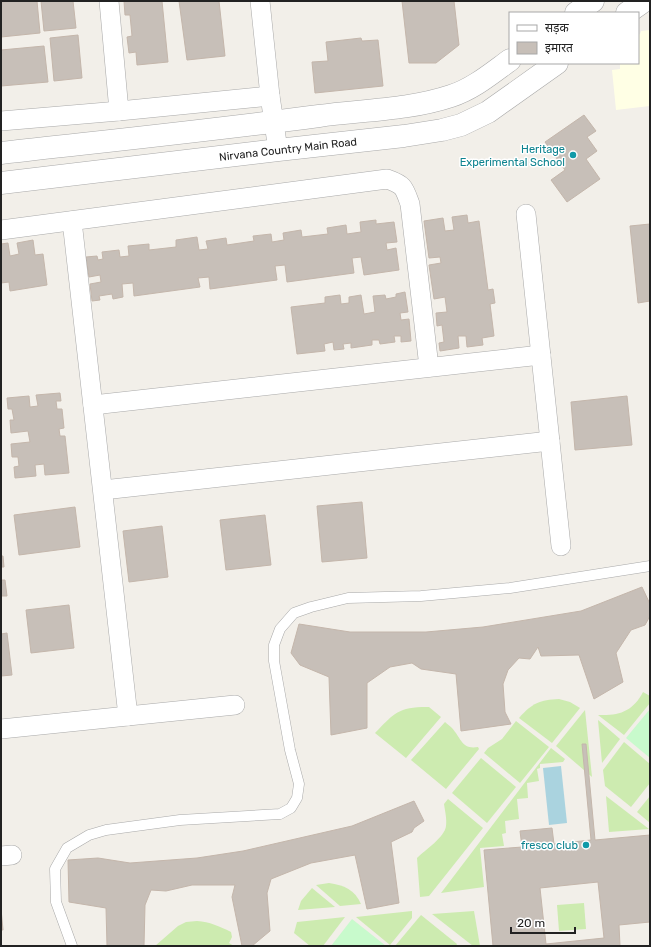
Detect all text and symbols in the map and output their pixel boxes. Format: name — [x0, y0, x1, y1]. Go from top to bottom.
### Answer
legend — [509, 12, 639, 64]
text: सड़क — [545, 21, 570, 35]
text: इमारत — [545, 41, 574, 55]
street label: Nirvana Country Main Road — [218, 135, 358, 163]
place label: Heritage Experimental School — [460, 143, 565, 169]
marker: Heritage Experimental School — [568, 150, 578, 160]
place label: fresco club — [521, 839, 578, 852]
marker: fresco club — [581, 840, 591, 850]
scale bar — [511, 909, 575, 935]
text: 20 m — [517, 916, 545, 930]

